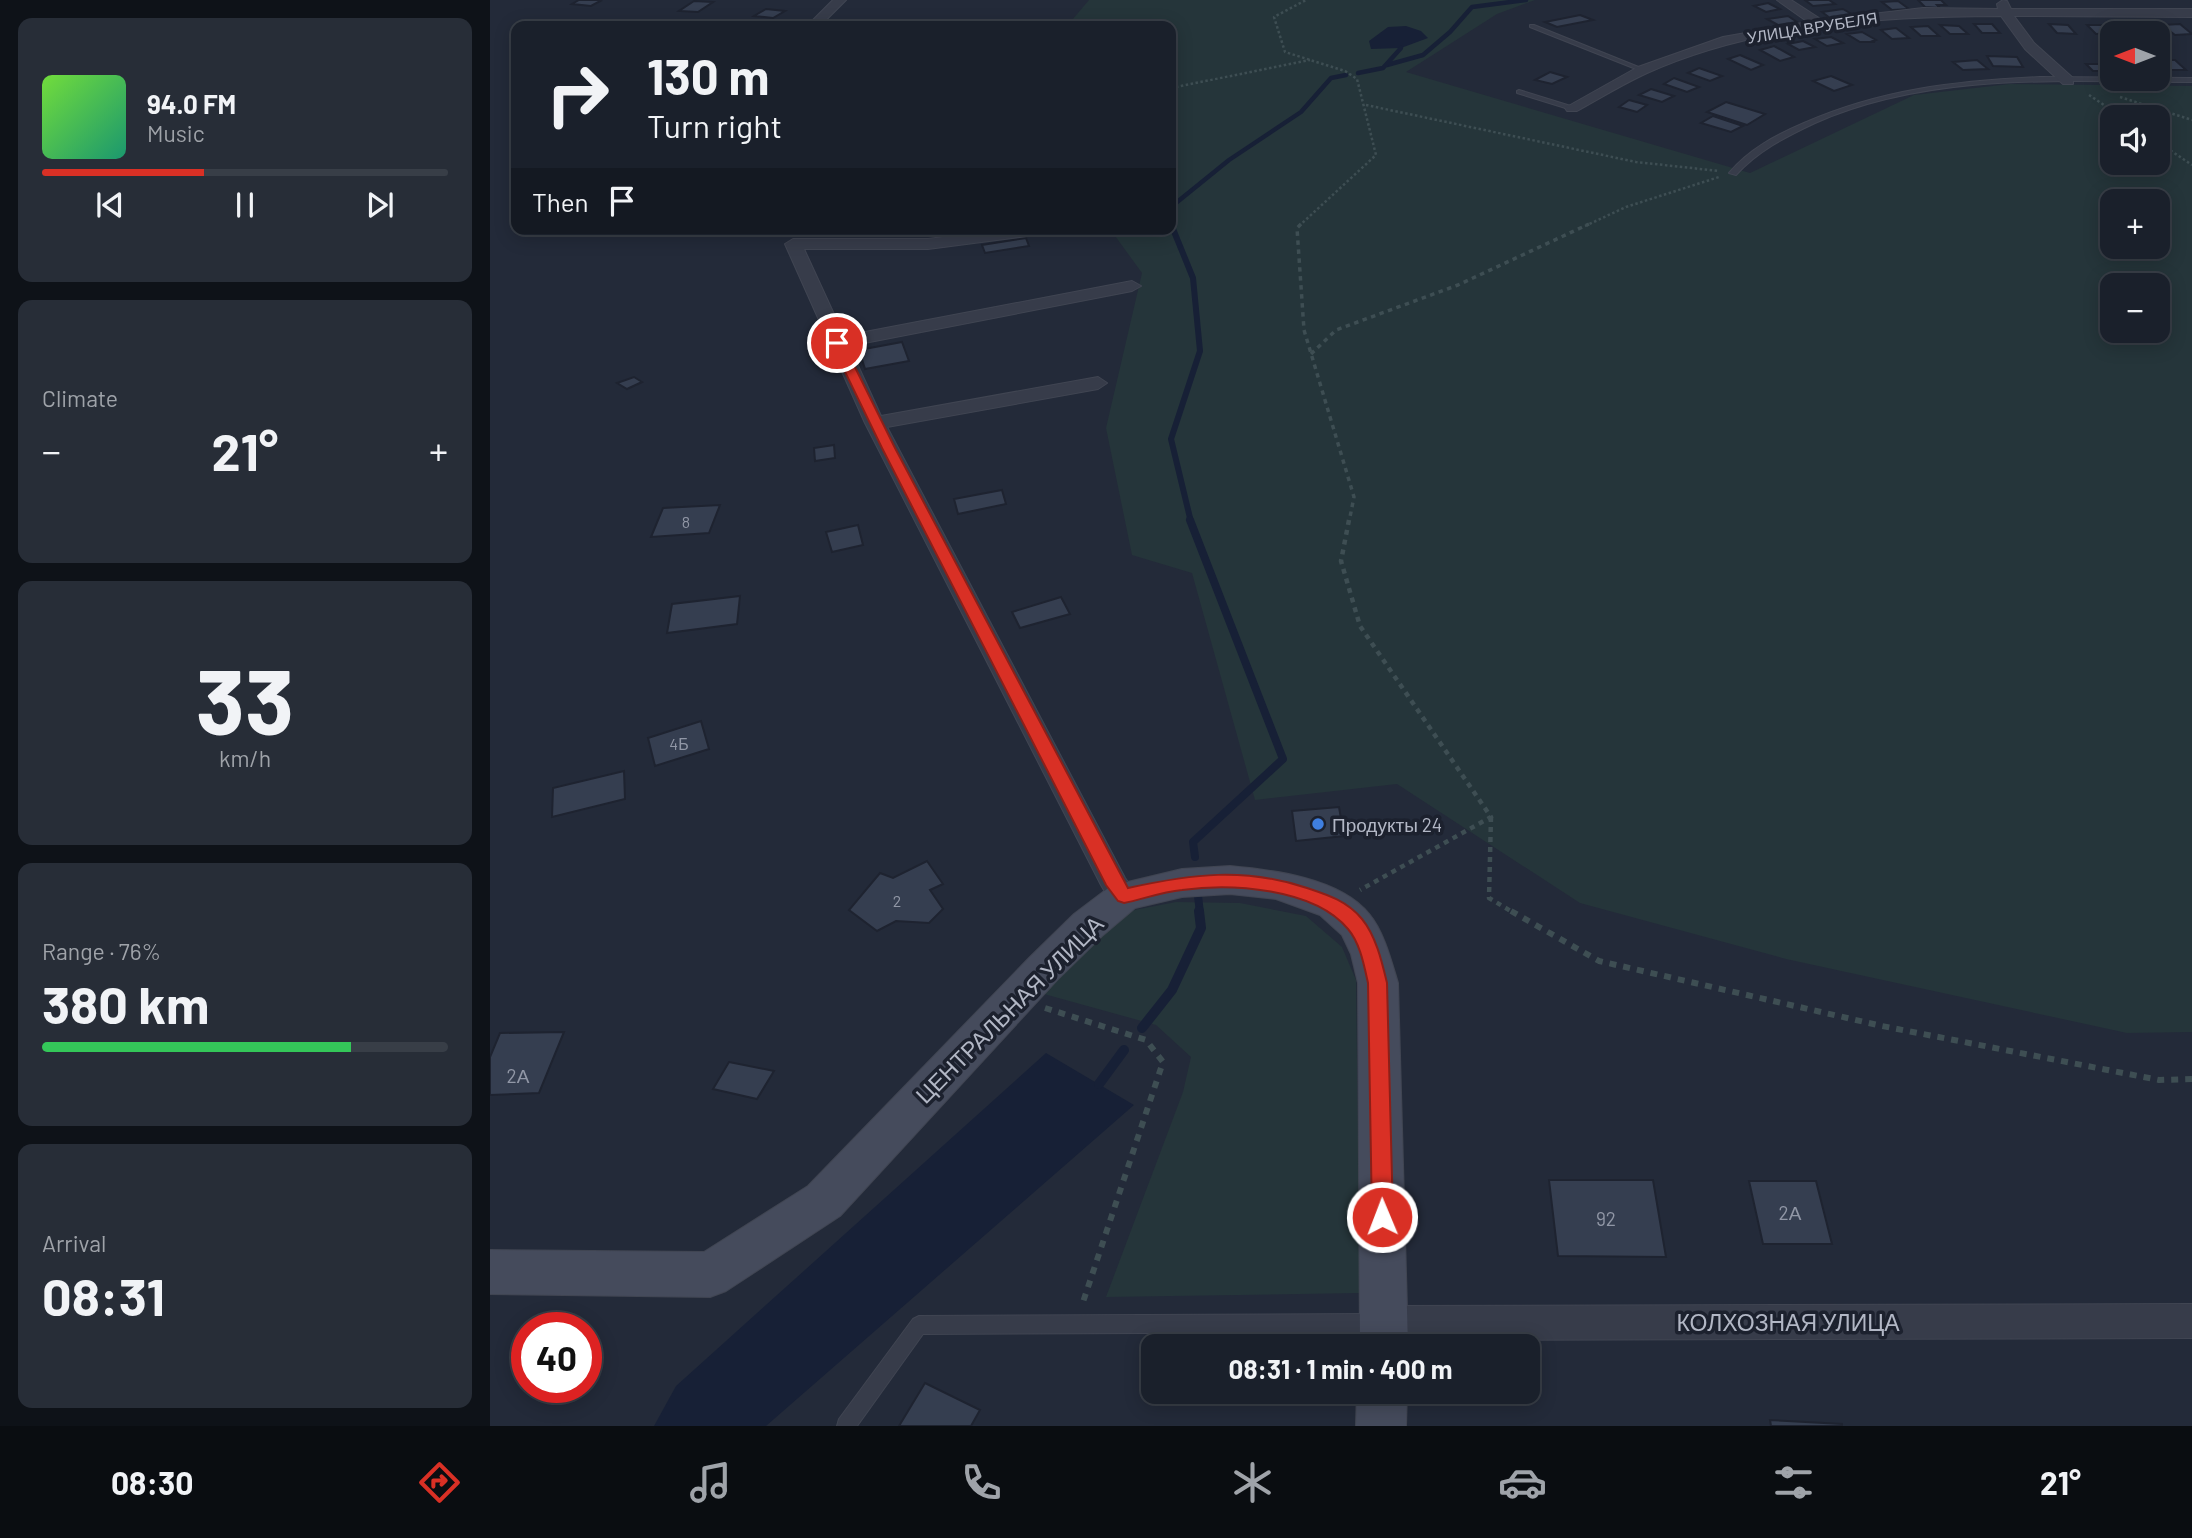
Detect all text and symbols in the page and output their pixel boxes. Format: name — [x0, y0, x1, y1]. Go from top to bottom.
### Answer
street label: УЛИЦА ВРУБЕЛЯ — [1745, 7, 1879, 47]
north arrow — [2100, 21, 2170, 91]
map controls — [2100, 21, 2170, 343]
text: 130 m — [647, 46, 769, 105]
icon: right — [532, 49, 623, 140]
text: 94.0 FM — [147, 88, 236, 119]
button: sound — [2100, 105, 2170, 175]
text: Turn right — [647, 106, 782, 144]
text: Music — [147, 119, 205, 147]
icon: arrive — [603, 182, 641, 220]
icon: previous — [91, 186, 129, 224]
icon: pause — [226, 186, 264, 224]
icon: next — [361, 186, 399, 224]
text: Then — [532, 186, 589, 217]
button: + — [2100, 189, 2170, 259]
button: − — [2100, 273, 2170, 343]
pin — [807, 313, 867, 373]
icon: arrive — [818, 324, 856, 362]
text: Climate — [42, 384, 118, 412]
text: 21° — [212, 419, 278, 481]
text: − — [42, 427, 61, 473]
text: + — [429, 427, 448, 473]
house number: 8 — [682, 512, 690, 531]
text: 33 — [196, 644, 294, 753]
house number: 4Б — [669, 734, 689, 753]
text: km/h — [219, 744, 271, 772]
place label: Продукты 24 — [1332, 813, 1442, 836]
marker: Продукты 24 — [1310, 816, 1326, 832]
house number: 2 — [893, 891, 901, 910]
street label: ЦЕНТРАЛЬНАЯ УЛИЦА — [909, 909, 1109, 1109]
text: Range · 76% — [42, 937, 161, 965]
text: 380 km — [42, 972, 209, 1034]
house number: 2А — [507, 1064, 530, 1087]
position arrow — [1345, 1180, 1419, 1254]
house number: 2А — [1779, 1201, 1802, 1224]
house number: 92 — [1596, 1207, 1616, 1230]
text: Arrival — [42, 1229, 106, 1257]
text: 08:31 — [42, 1264, 165, 1326]
street label: КОЛХОЗНАЯ УЛИЦА — [1676, 1308, 1900, 1336]
speed limit sign: 40 — [511, 1312, 602, 1403]
text: 08:31 · 1 min · 400 m — [1229, 1353, 1452, 1384]
icon: directions — [415, 1458, 464, 1507]
icon: music — [686, 1458, 735, 1507]
icon: phone — [957, 1458, 1006, 1507]
icon: climate — [1228, 1458, 1277, 1507]
icon: car — [1498, 1458, 1547, 1507]
icon: filters — [1769, 1458, 1818, 1507]
text: 08:30 — [111, 1463, 194, 1501]
text: 21° — [2040, 1463, 2081, 1501]

